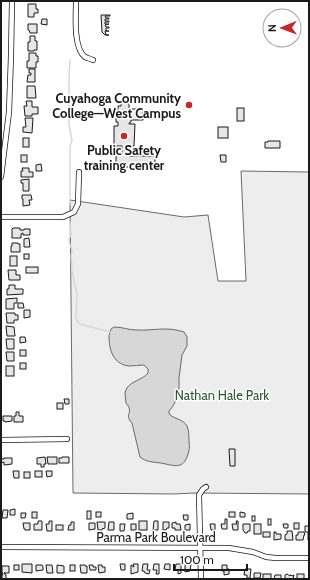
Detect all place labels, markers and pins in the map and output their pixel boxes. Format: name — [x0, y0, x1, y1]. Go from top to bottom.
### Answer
place label: Cuyahoga Community College—West Campus — [52, 90, 181, 121]
marker: Cuyahoga Community College—West Campus — [184, 100, 194, 110]
marker: Public Safety training center — [119, 131, 129, 141]
place label: Public Safety training center — [84, 142, 165, 173]

